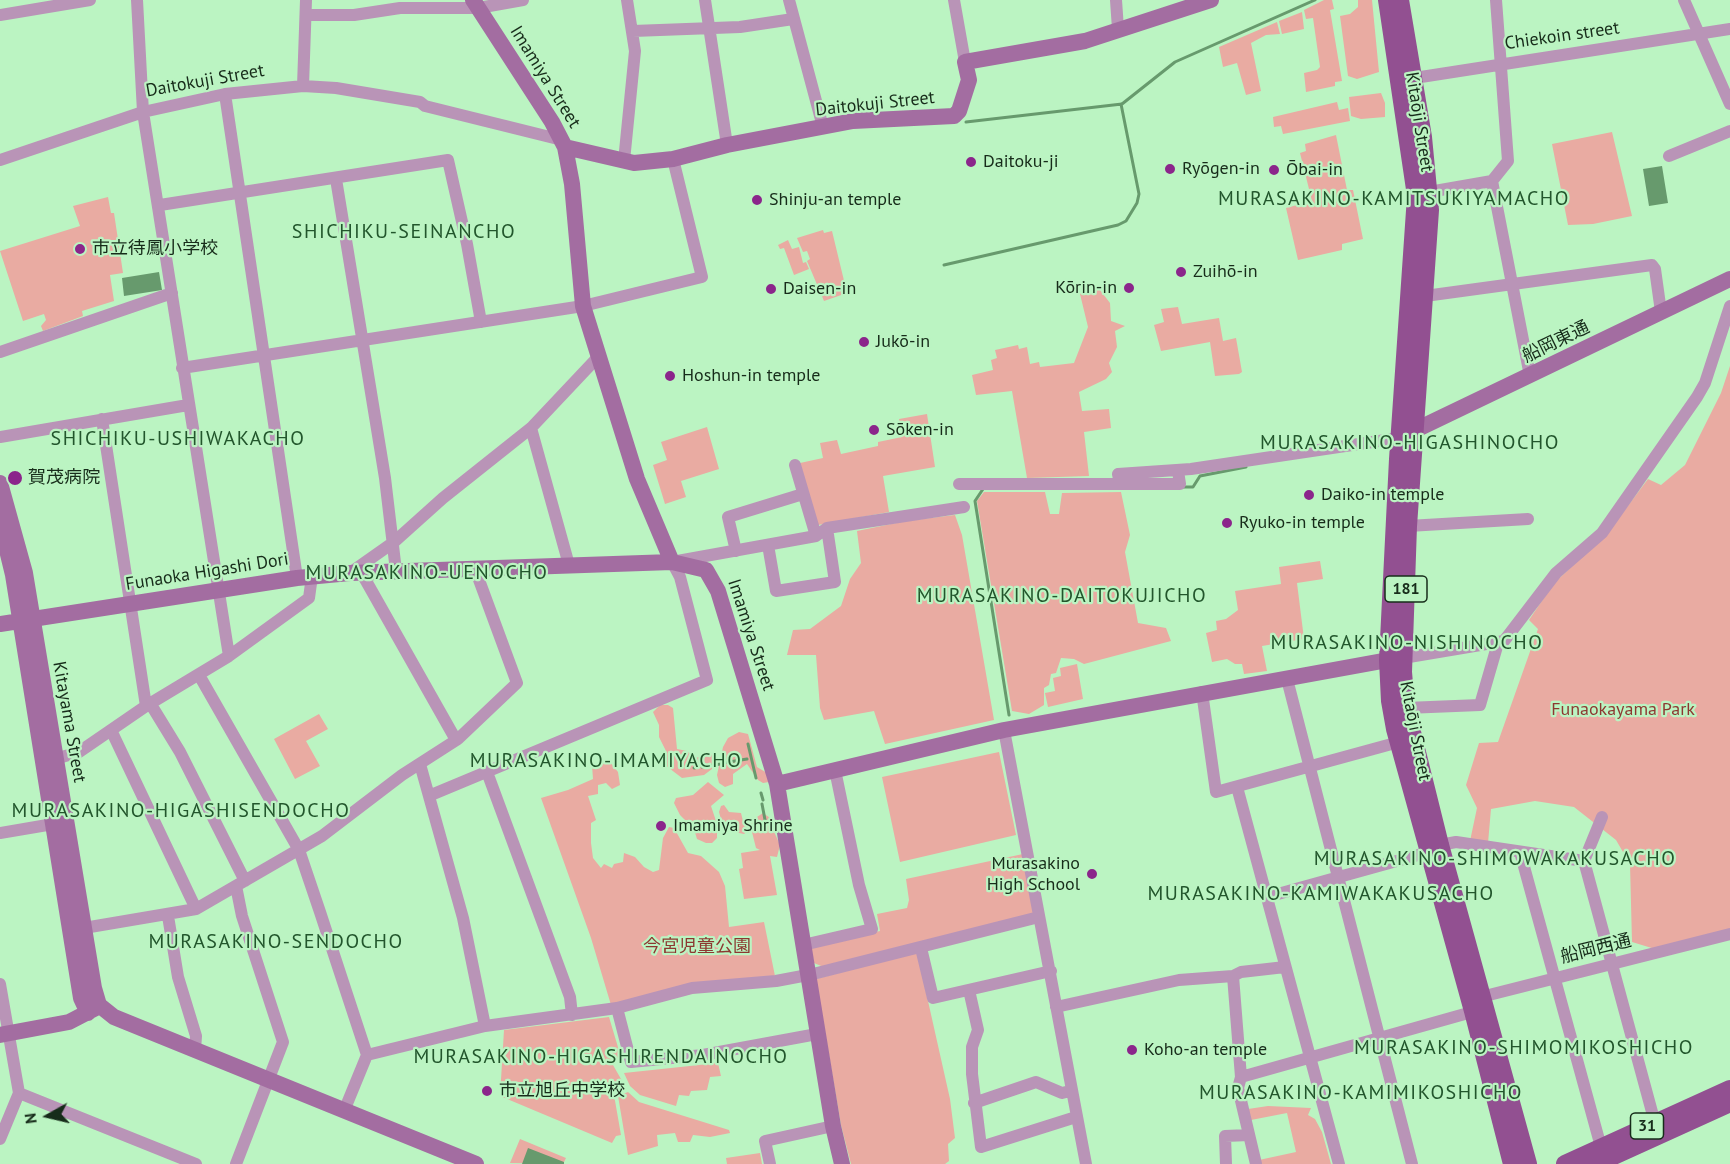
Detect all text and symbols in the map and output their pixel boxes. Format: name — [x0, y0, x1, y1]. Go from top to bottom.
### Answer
street label: Chiekoin street — [1503, 17, 1621, 55]
street label: Imamiya Street — [505, 22, 585, 132]
street label: Daitokuji Street — [144, 60, 266, 102]
street label: Kitaōji Street — [1400, 70, 1438, 174]
street label: Daitokuji Street — [814, 87, 936, 121]
place label: Daitoku-ji — [983, 151, 1059, 173]
marker: Daitoku-ji — [964, 155, 978, 169]
place label: Ryōgen-in — [1182, 158, 1260, 180]
place label: Ōbai-in — [1286, 159, 1343, 181]
marker: Ryōgen-in — [1163, 162, 1177, 176]
marker: Ōbai-in — [1267, 163, 1281, 177]
district label: MURASAKINO-KAMITSUKIYAMACHO — [1218, 187, 1570, 211]
place label: Shinju-an temple — [769, 189, 901, 211]
marker: Shinju-an temple — [750, 193, 764, 207]
district label: SHICHIKU-SEINANCHO — [292, 220, 516, 244]
place label: 市立待鳳小学校 — [92, 238, 218, 260]
marker: 市立待鳳小学校 — [73, 242, 87, 256]
place label: Zuihō-in — [1193, 261, 1258, 283]
marker: Zuihō-in — [1174, 265, 1188, 279]
place label: Kōrin-in — [1055, 277, 1117, 299]
place label: Daisen-in — [783, 278, 856, 300]
marker: Kōrin-in — [1122, 281, 1136, 295]
marker: Daisen-in — [764, 282, 778, 296]
street label: 船岡東通 — [1519, 317, 1593, 367]
place label: Jukō-in — [876, 331, 930, 353]
marker: Jukō-in — [857, 335, 871, 349]
place label: Hoshun-in temple — [682, 365, 820, 387]
marker: Hoshun-in temple — [663, 369, 677, 383]
place label: Sōken-in — [886, 419, 954, 441]
marker: Sōken-in — [867, 423, 881, 437]
district label: SHICHIKU-USHIWAKACHO — [51, 427, 305, 451]
district label: MURASAKINO-HIGASHINOCHO — [1260, 431, 1560, 455]
place label: 賀茂病院 — [28, 467, 100, 489]
marker: 賀茂病院 — [6, 469, 24, 487]
place label: Daiko-in temple — [1321, 484, 1444, 506]
marker: Daiko-in temple — [1302, 488, 1316, 502]
place label: Ryuko-in temple — [1239, 512, 1365, 534]
marker: Ryuko-in temple — [1220, 516, 1234, 530]
street label: Funaoka Higashi Dori — [124, 548, 290, 596]
district label: MURASAKINO-UENOCHO — [305, 561, 549, 585]
street label: Imamiya Street — [723, 576, 779, 694]
road number: 181 — [1385, 576, 1427, 602]
district label: MURASAKINO-DAITOKUJICHO — [917, 584, 1207, 608]
district label: MURASAKINO-NISHINOCHO — [1271, 631, 1543, 655]
street label: Kitayama Street — [48, 660, 90, 784]
street label: Kitaōji Street — [1395, 679, 1435, 783]
park label: Funaokayama Park — [1551, 699, 1695, 721]
district label: MURASAKINO-IMAMIYACHO — [470, 749, 742, 773]
district label: MURASAKINO-HIGASHISENDOCHO — [12, 799, 350, 823]
place label: Imamiya Shrine — [673, 815, 793, 837]
marker: Imamiya Shrine — [654, 819, 668, 833]
district label: MURASAKINO-SHIMOWAKAKUSACHO — [1314, 847, 1676, 871]
place label: Murasakino High School — [987, 853, 1080, 896]
marker: Murasakino High School — [1085, 867, 1099, 881]
district label: MURASAKINO-KAMIWAKAKUSACHO — [1147, 882, 1495, 906]
district label: MURASAKINO-SENDOCHO — [148, 930, 404, 954]
street label: 船岡西通 — [1558, 930, 1634, 968]
park label: 今宮児童公園 — [643, 936, 751, 958]
district label: MURASAKINO-SHIMOMIKOSHICHO — [1354, 1036, 1694, 1060]
place label: Koho-an temple — [1144, 1039, 1267, 1061]
marker: Koho-an temple — [1125, 1043, 1139, 1057]
district label: MURASAKINO-HIGASHIRENDAINOCHO — [413, 1045, 789, 1069]
place label: 市立旭丘中学校 — [499, 1080, 625, 1102]
district label: MURASAKINO-KAMIMIKOSHICHO — [1199, 1081, 1523, 1105]
marker: 市立旭丘中学校 — [480, 1084, 494, 1098]
north arrow — [18, 1086, 78, 1146]
text: N — [20, 1112, 41, 1125]
road number: 31 — [1630, 1113, 1664, 1139]

